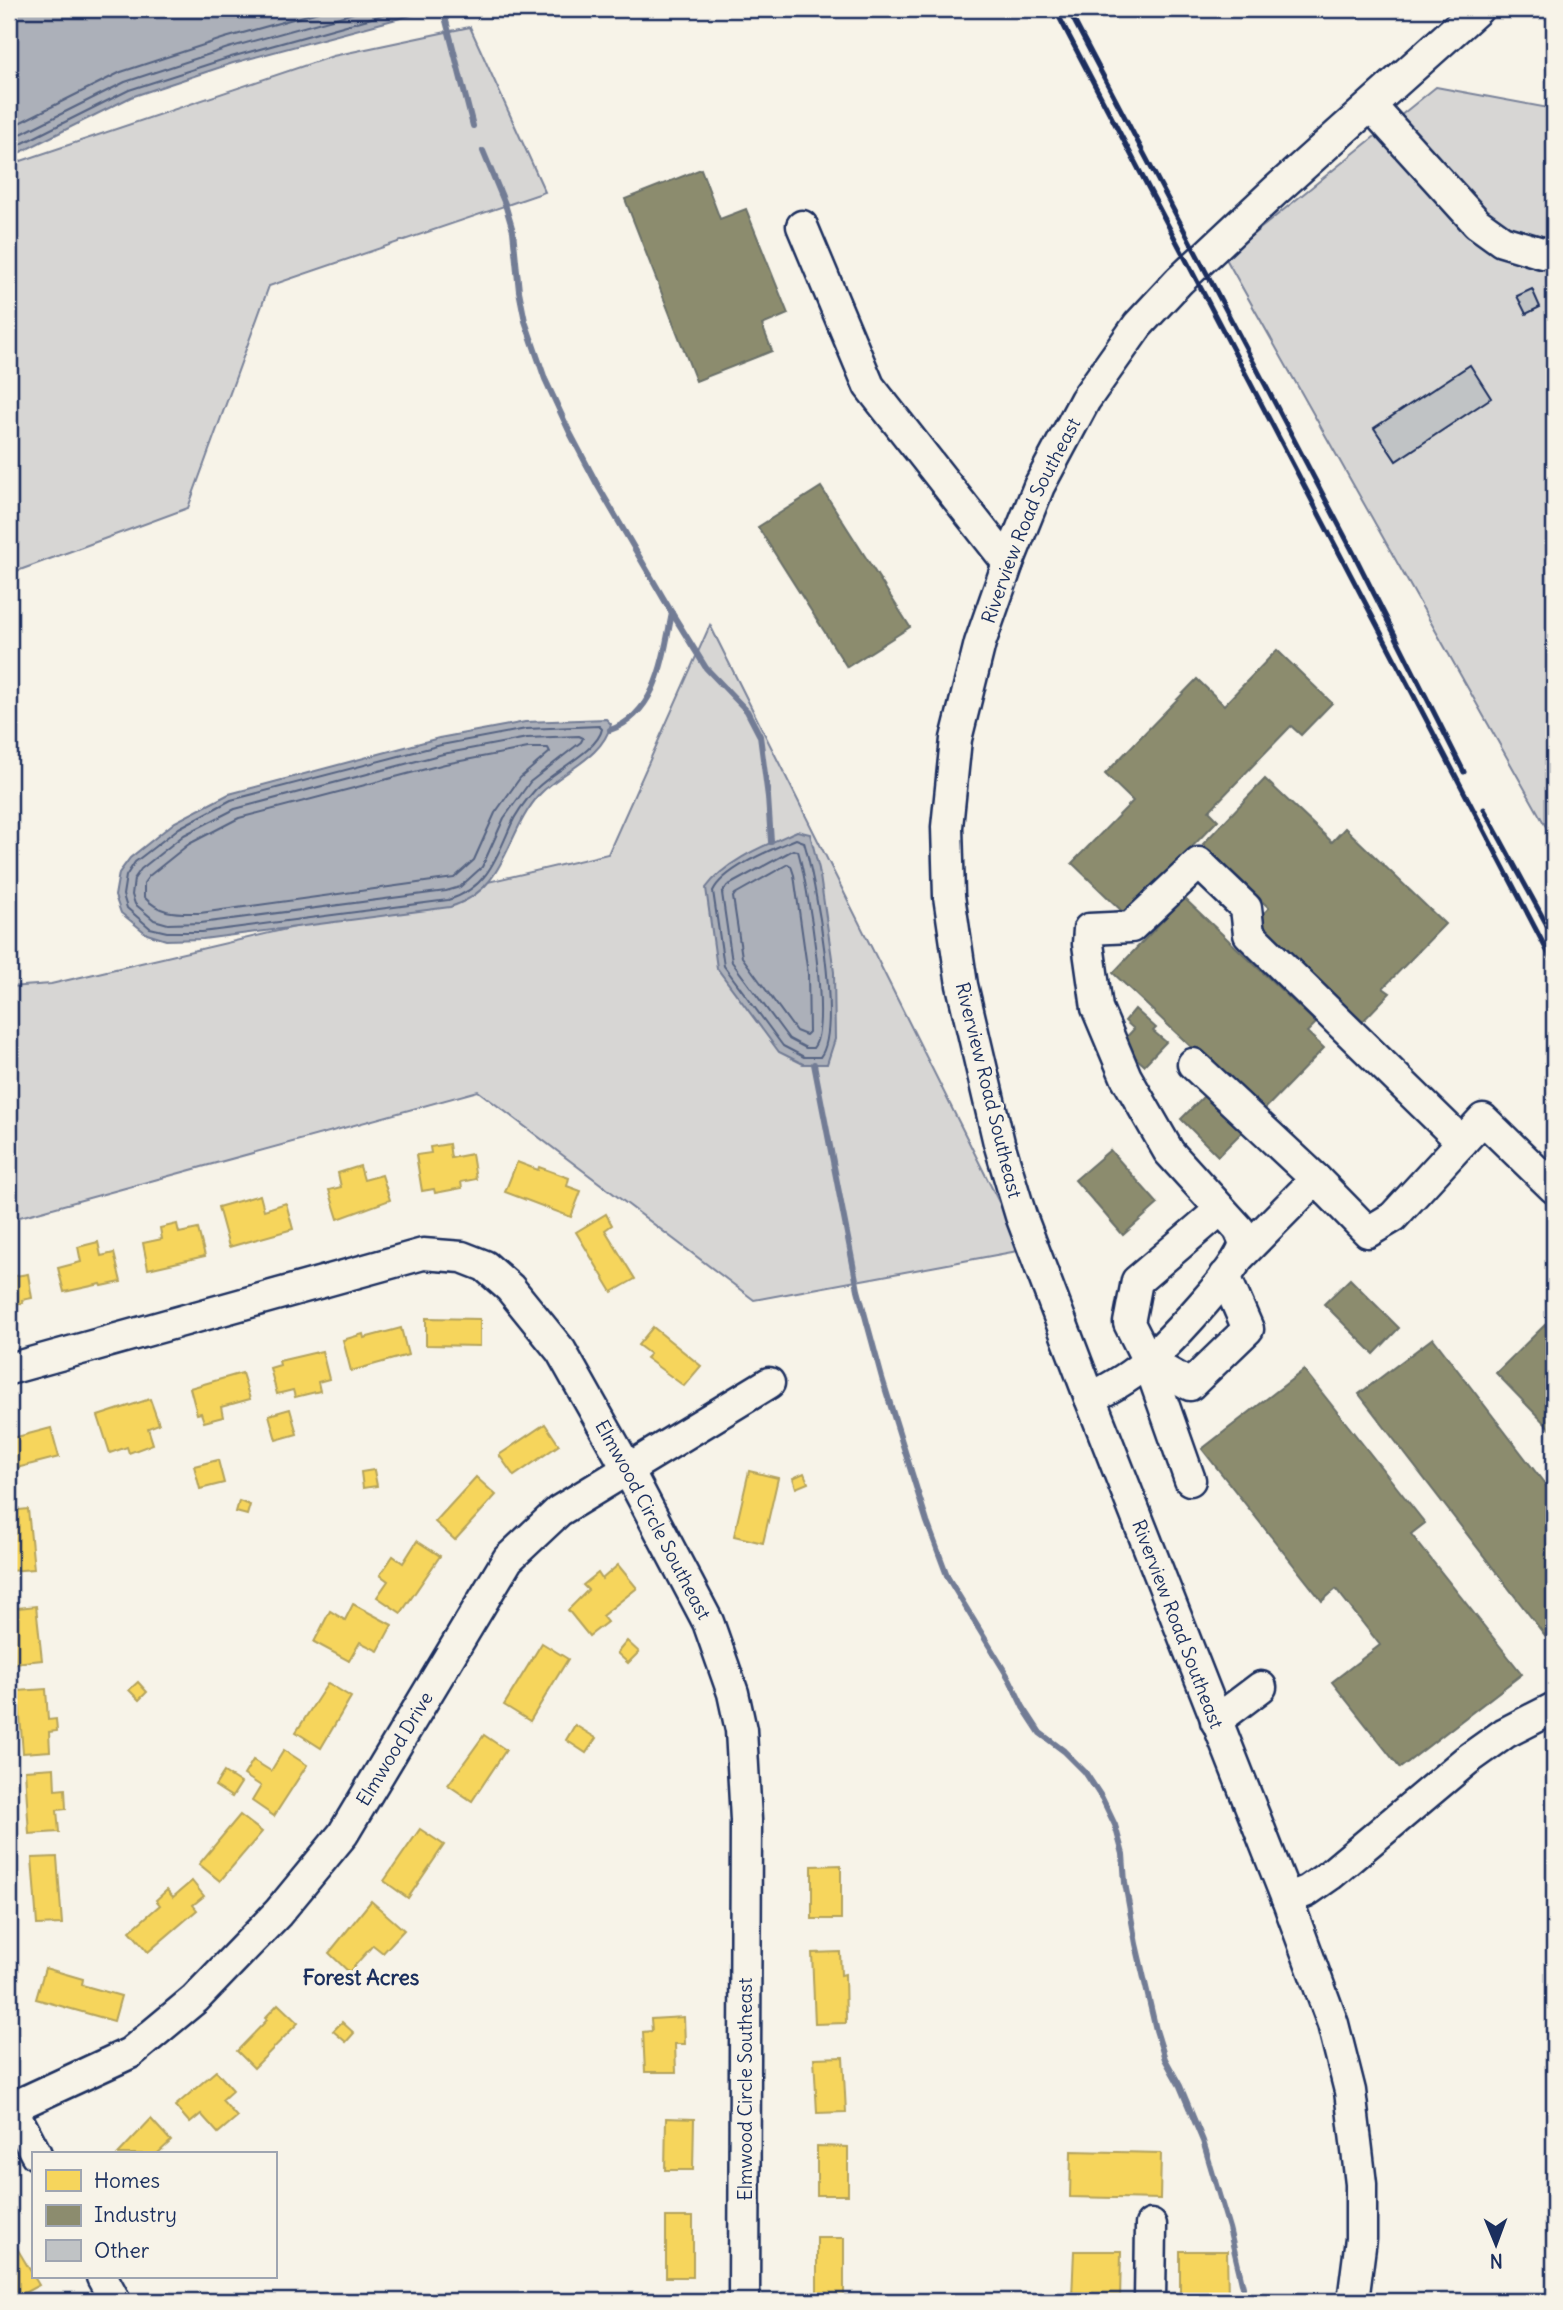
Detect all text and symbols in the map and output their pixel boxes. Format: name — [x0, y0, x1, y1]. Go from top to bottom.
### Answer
street label: Riverview Road Southeast — [976, 414, 1085, 626]
street label: Riverview Road Southeast — [951, 980, 1027, 1200]
street label: Elmwood Circle Southeast — [590, 1415, 716, 1623]
street label: Riverview Road Southeast — [1127, 1516, 1229, 1732]
street label: Elmwood Drive — [351, 1687, 438, 1810]
district label: Forest Acres — [303, 1964, 420, 1991]
street label: Elmwood Circle Southeast — [733, 1978, 757, 2200]
legend — [32, 2152, 276, 2278]
text: Homes — [94, 2167, 160, 2194]
text: Industry — [94, 2201, 177, 2228]
north arrow — [1462, 2208, 1532, 2278]
text: Other — [94, 2237, 150, 2264]
text: N — [1490, 2249, 1503, 2273]

